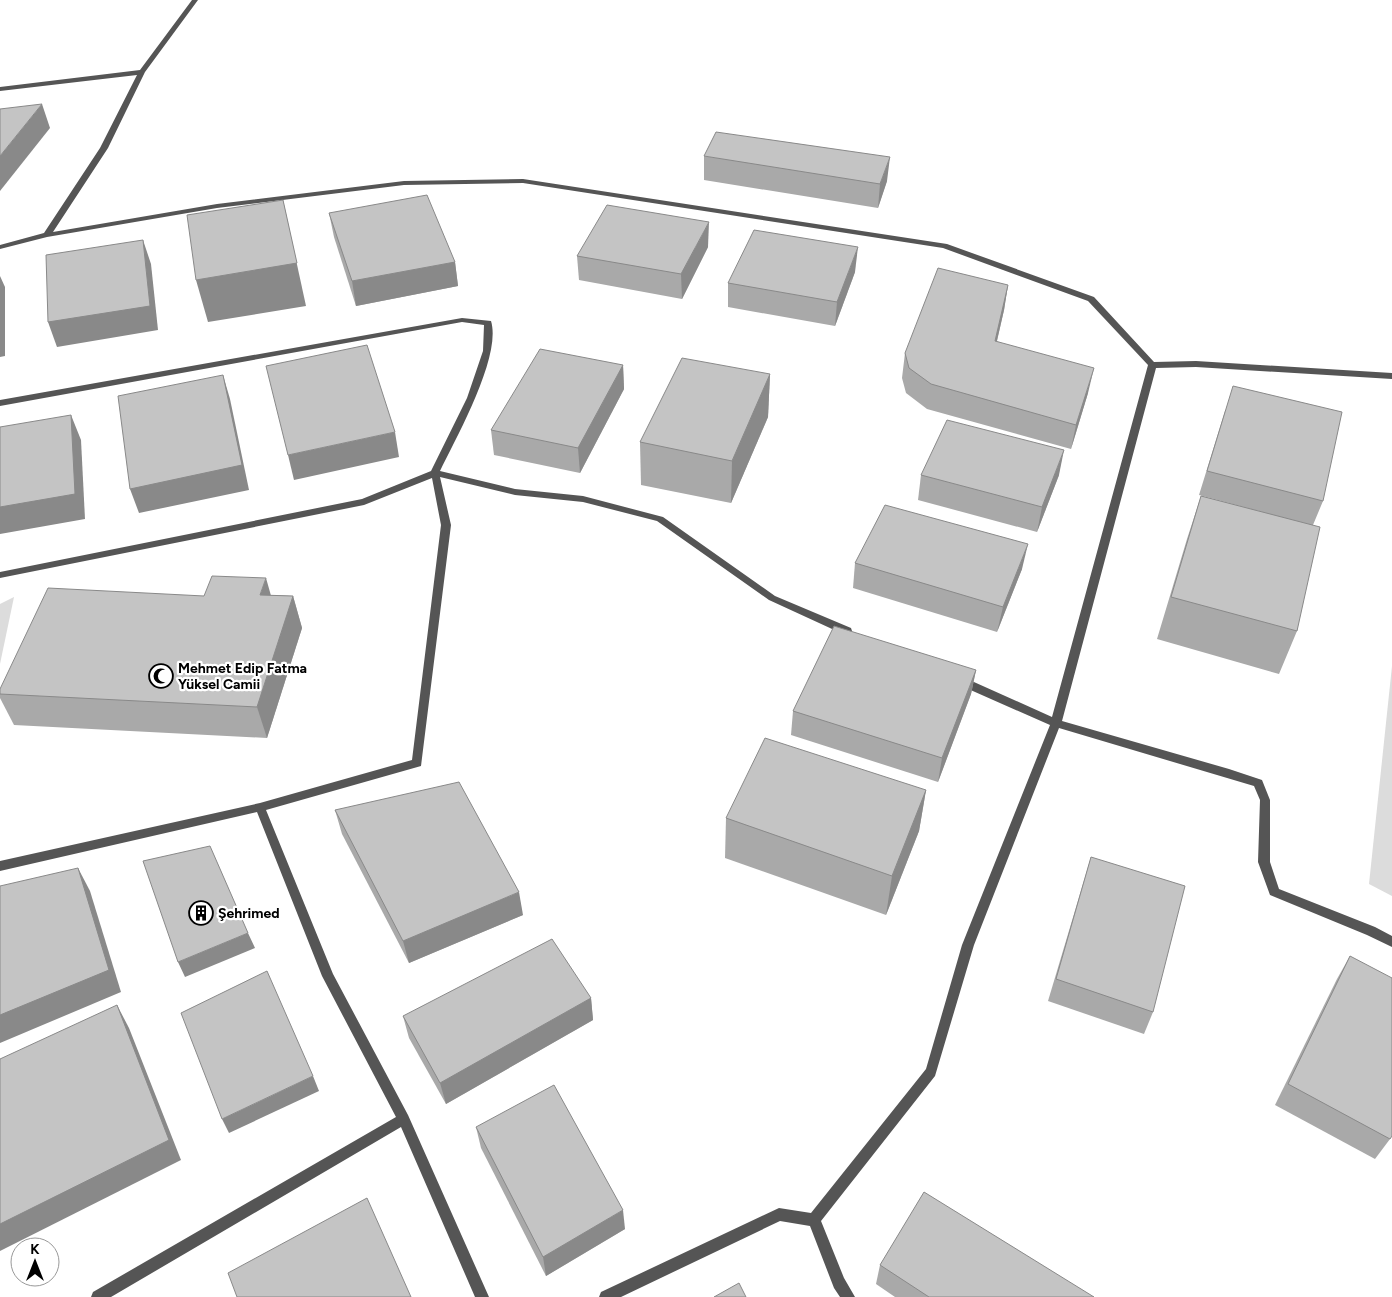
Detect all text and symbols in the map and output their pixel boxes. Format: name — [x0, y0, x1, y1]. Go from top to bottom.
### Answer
place label: Mehmet Edip Fatma Yüksel Camii — [178, 660, 307, 693]
mosque icon: Mehmet Edip Fatma Yüksel Camii — [148, 663, 174, 689]
building icon: Şehrimed — [188, 900, 214, 926]
place label: Şehrimed — [218, 905, 280, 922]
north arrow — [10, 1237, 60, 1287]
text: K — [30, 1241, 40, 1258]

